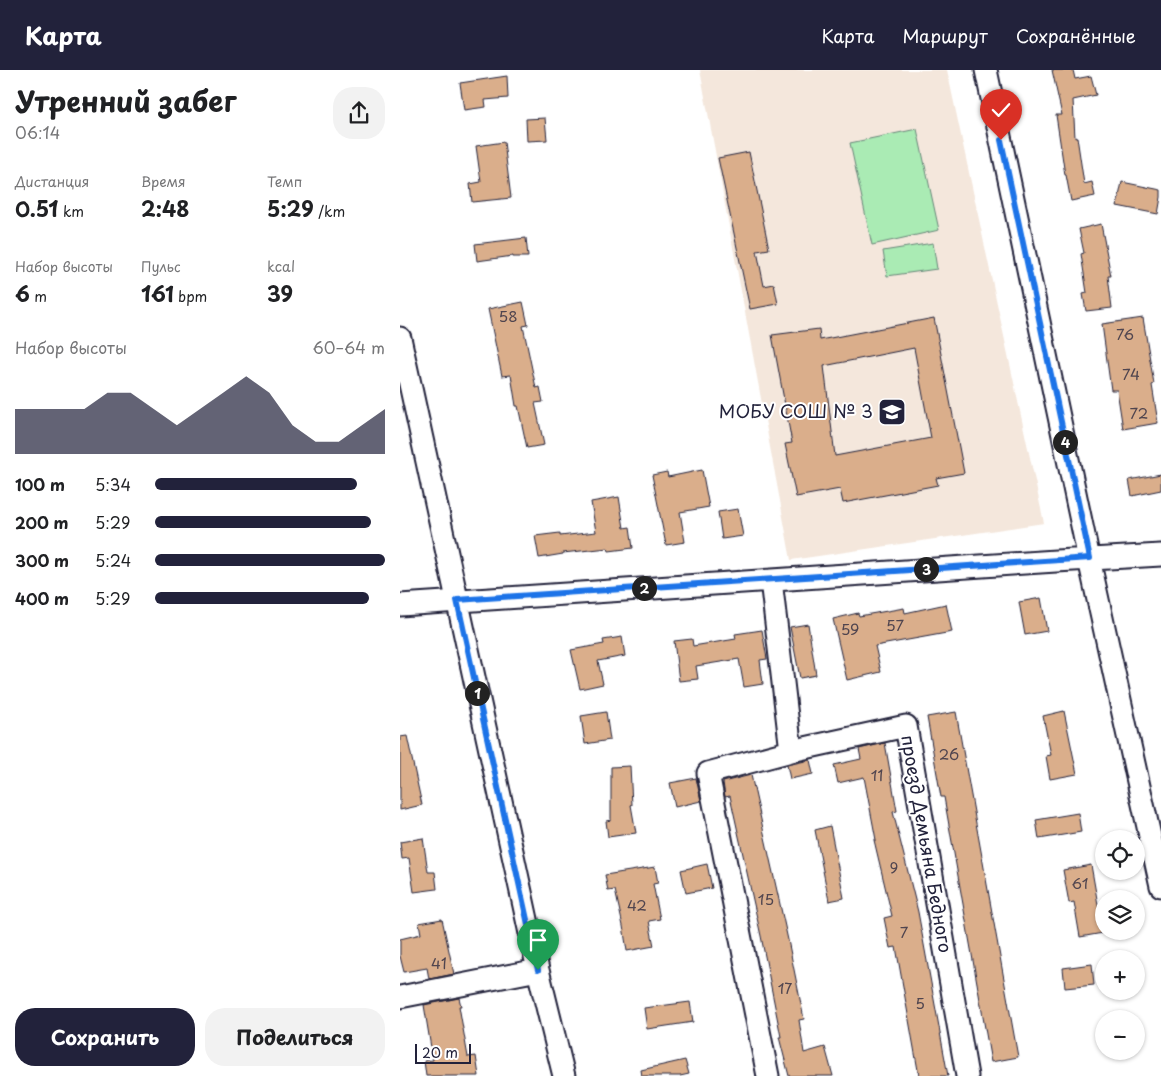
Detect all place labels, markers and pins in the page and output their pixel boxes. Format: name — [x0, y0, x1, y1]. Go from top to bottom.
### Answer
pin — [980, 89, 1022, 140]
place label: МОБУ СОШ № 3 — [719, 397, 873, 424]
school or university icon: МОБУ СОШ № 3 — [877, 397, 907, 427]
pin: 4 — [1052, 430, 1078, 454]
pin: 3 — [914, 556, 938, 582]
pin: 2 — [632, 576, 656, 600]
pin: 1 — [464, 680, 490, 706]
pin — [517, 919, 559, 970]

